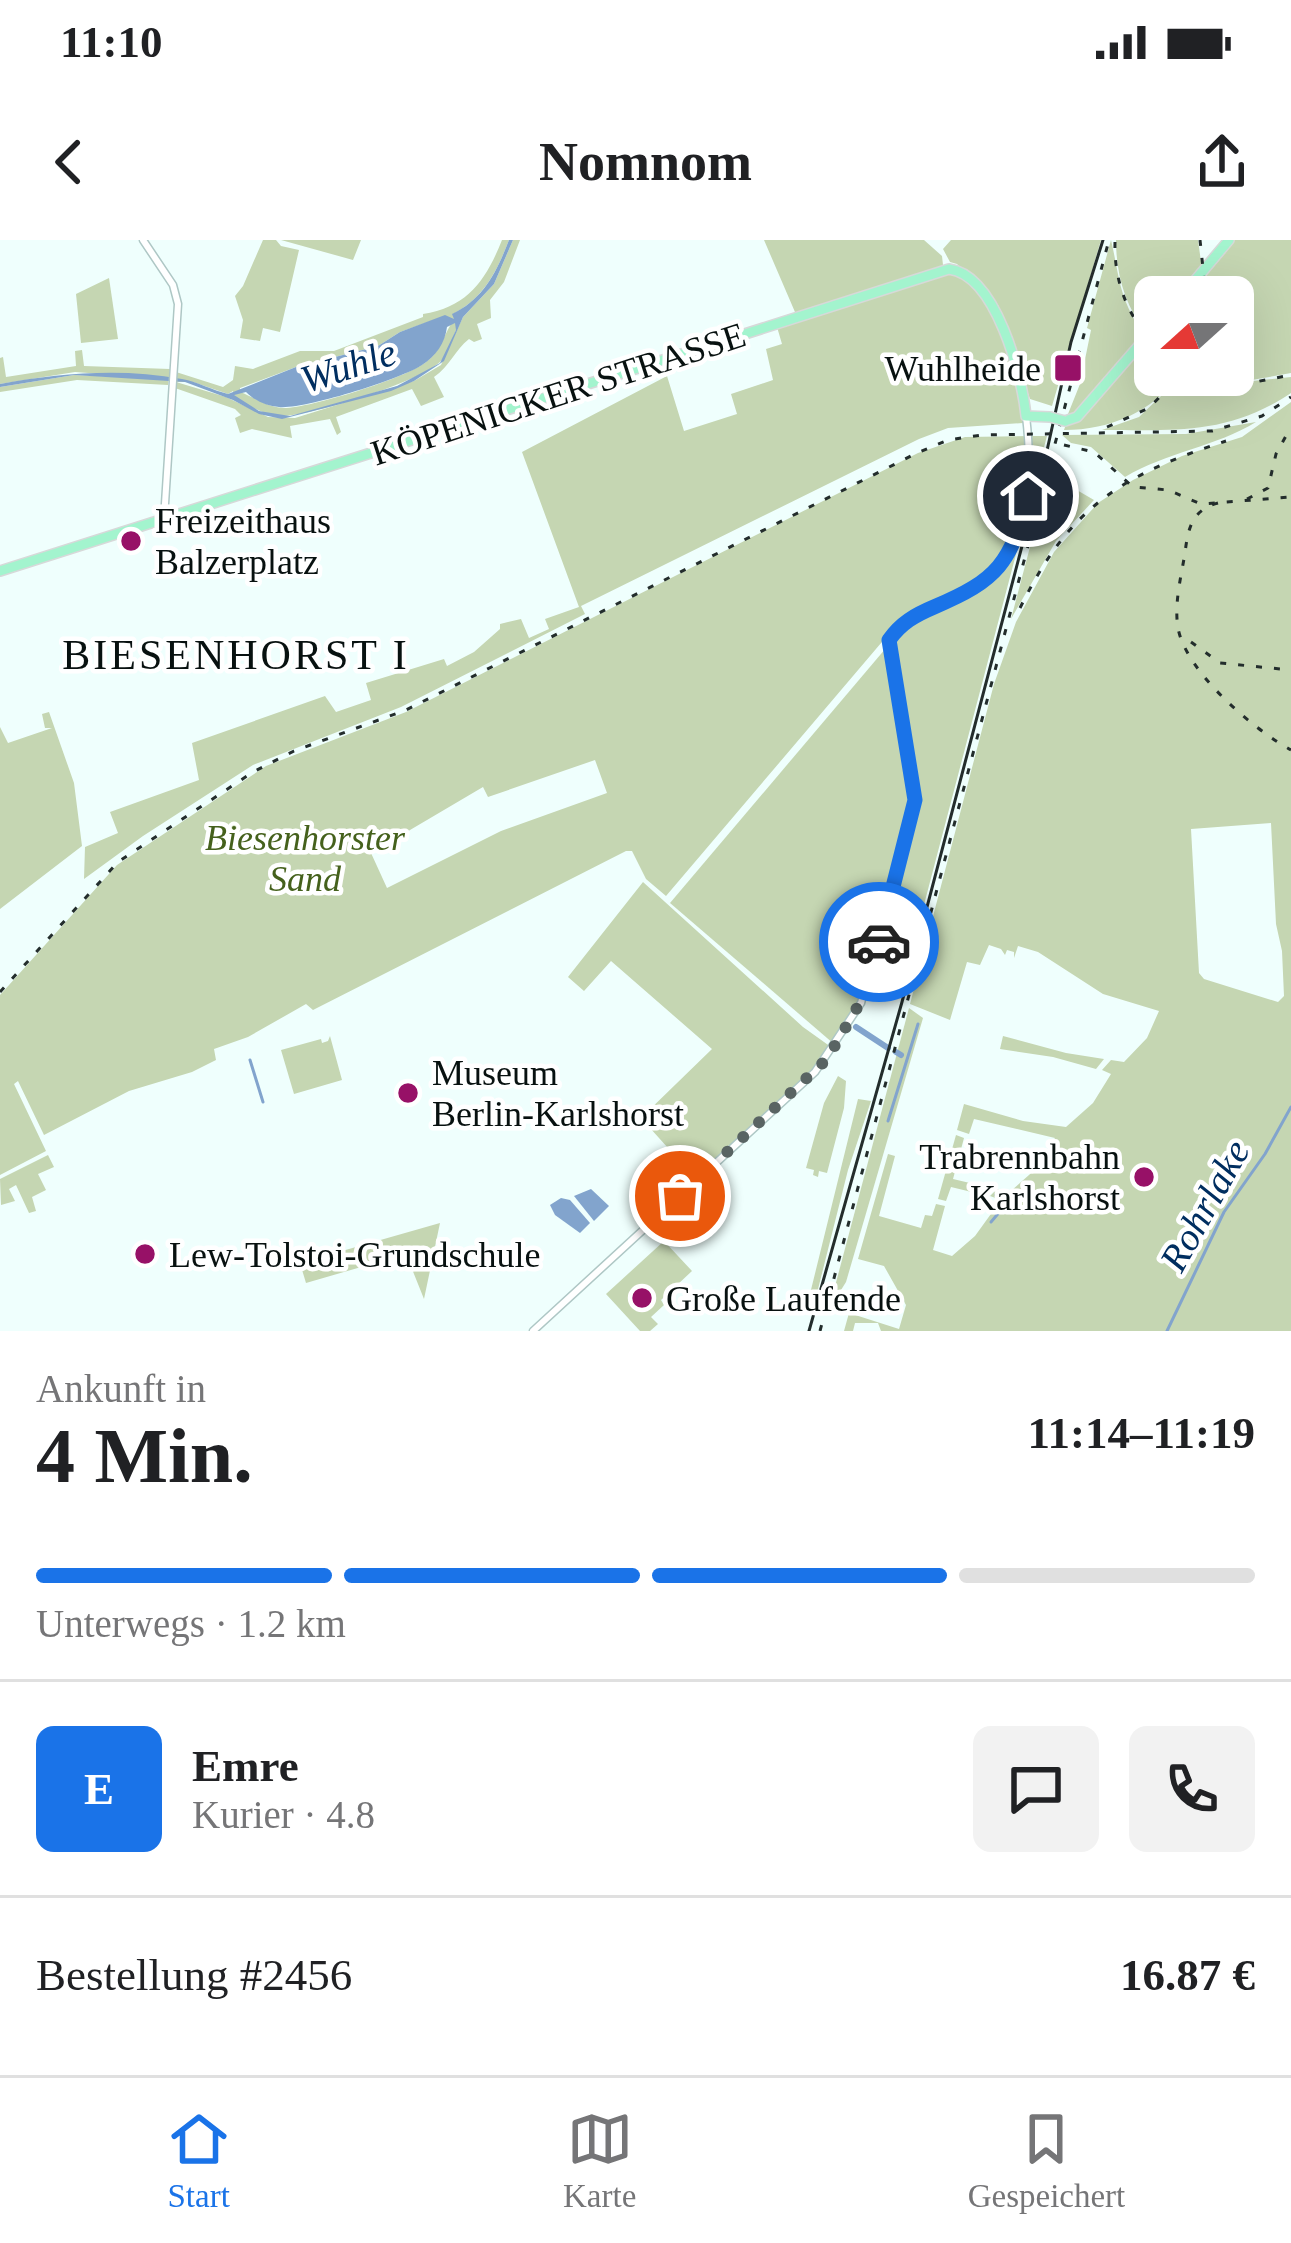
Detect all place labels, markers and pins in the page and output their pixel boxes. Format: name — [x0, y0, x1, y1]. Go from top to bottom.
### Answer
place label: Wuhlheide — [885, 349, 1041, 389]
marker: Wuhlheide — [1052, 352, 1084, 384]
pin — [977, 445, 1079, 547]
place label: Freizeithaus Balzerplatz — [155, 501, 331, 582]
marker: Freizeithaus Balzerplatz — [118, 528, 144, 554]
place label: Museum Berlin-Karlshorst — [432, 1053, 684, 1134]
marker: Museum Berlin-Karlshorst — [395, 1080, 421, 1106]
place label: Trabrennbahn Karlshorst — [919, 1137, 1120, 1218]
pin — [629, 1145, 731, 1247]
marker: Trabrennbahn Karlshorst — [1131, 1164, 1157, 1190]
place label: Lew-Tolstoi-Grundschule — [169, 1235, 540, 1275]
marker: Lew-Tolstoi-Grundschule — [132, 1241, 158, 1267]
place label: Große Laufende — [666, 1279, 901, 1319]
marker: Große Laufende — [629, 1285, 655, 1311]

